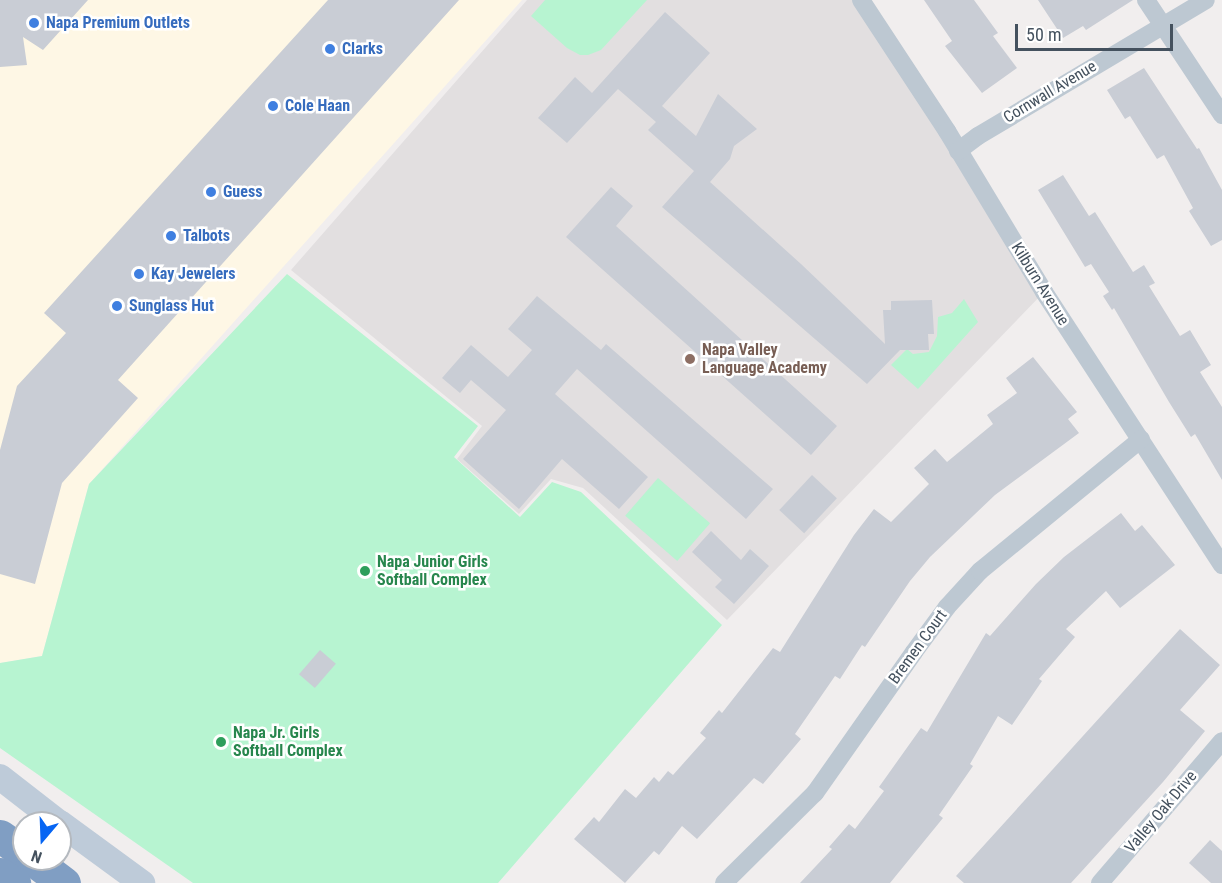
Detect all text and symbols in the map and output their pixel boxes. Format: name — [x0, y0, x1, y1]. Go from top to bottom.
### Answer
scale bar — [1018, 12, 1176, 50]
place label: Napa Premium Outlets — [46, 13, 190, 33]
marker: Napa Premium Outlets — [27, 16, 41, 30]
text: 50 m — [1026, 24, 1061, 45]
place label: Clarks — [342, 39, 383, 59]
marker: Clarks — [323, 42, 337, 56]
street label: Cornwall Avenue — [1000, 57, 1100, 127]
place label: Cole Haan — [285, 96, 350, 116]
marker: Cole Haan — [266, 99, 280, 113]
place label: Guess — [223, 182, 262, 202]
marker: Guess — [204, 185, 218, 199]
place label: Talbots — [183, 226, 230, 246]
marker: Talbots — [164, 229, 178, 243]
street label: Kilburn Avenue — [1007, 239, 1073, 329]
place label: Kay Jewelers — [151, 264, 236, 284]
marker: Kay Jewelers — [132, 267, 146, 281]
place label: Sunglass Hut — [129, 296, 214, 316]
marker: Sunglass Hut — [110, 299, 124, 313]
place label: Napa Valley Language Academy — [702, 340, 827, 378]
marker: Napa Valley Language Academy — [683, 352, 697, 366]
place label: Napa Junior Girls Softball Complex — [377, 552, 488, 590]
marker: Napa Junior Girls Softball Complex — [358, 564, 372, 578]
street label: Bremen Court — [885, 606, 951, 688]
place label: Napa Jr. Girls Softball Complex — [233, 723, 343, 761]
marker: Napa Jr. Girls Softball Complex — [214, 735, 228, 749]
street label: Valley Oak Drive — [1121, 767, 1201, 857]
north arrow — [12, 811, 72, 871]
text: N — [29, 846, 44, 867]

